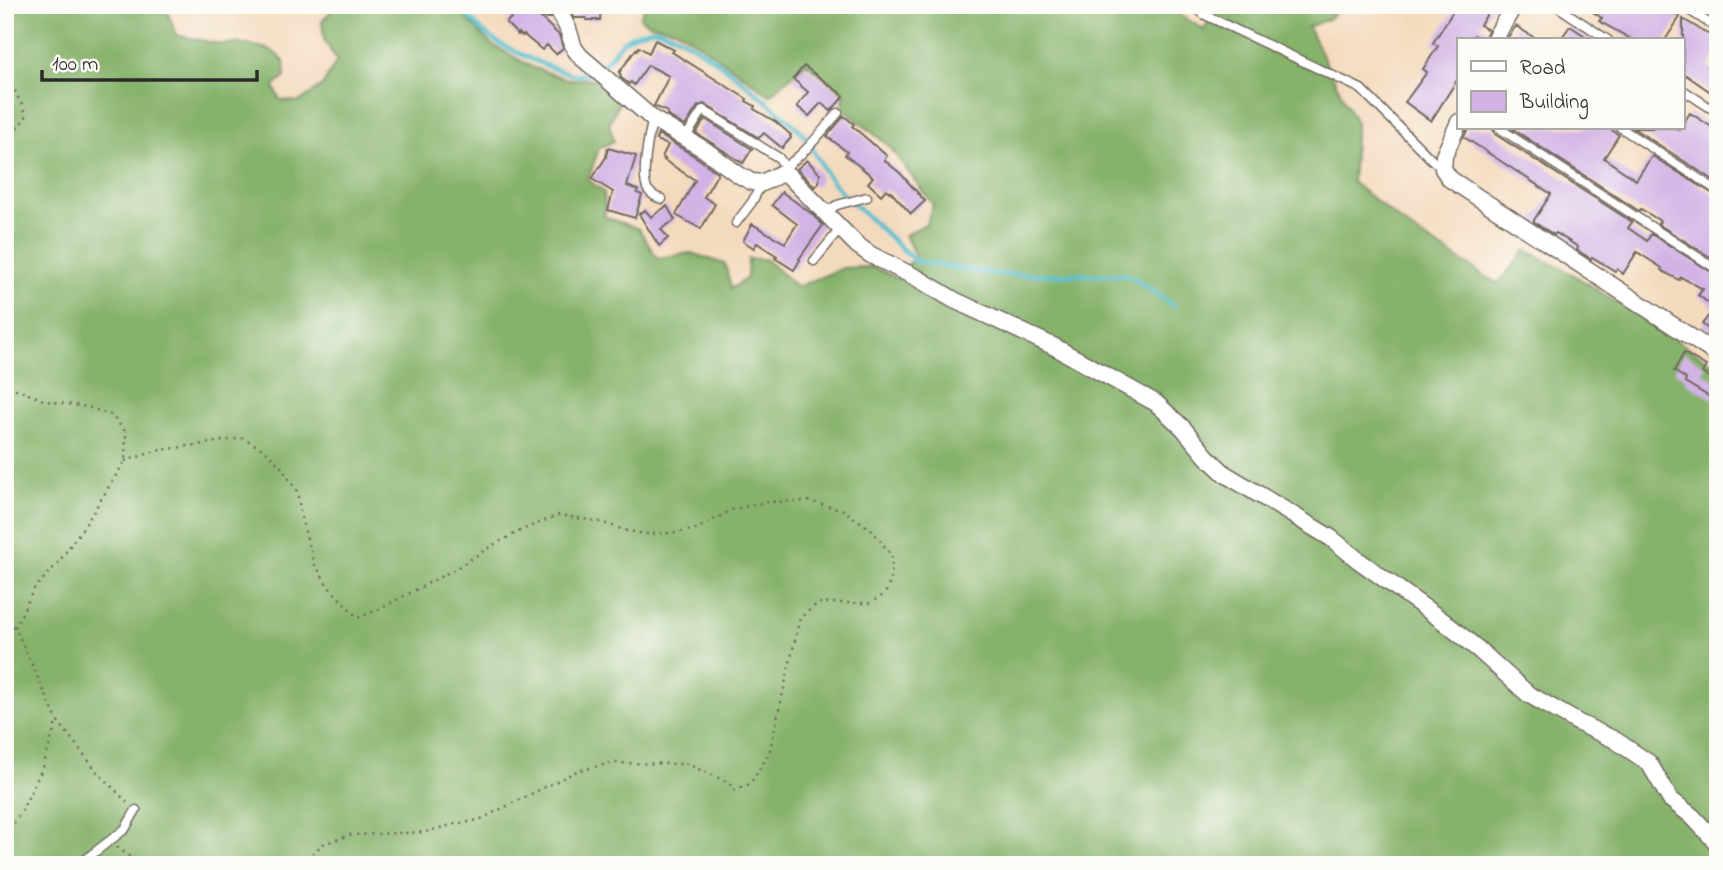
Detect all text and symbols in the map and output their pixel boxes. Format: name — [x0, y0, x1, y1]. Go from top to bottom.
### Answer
scale bar — [42, 38, 257, 82]
legend — [1457, 38, 1684, 130]
text: 100 m — [52, 50, 98, 80]
text: Road — [1520, 54, 1566, 84]
text: Building — [1519, 88, 1589, 120]

